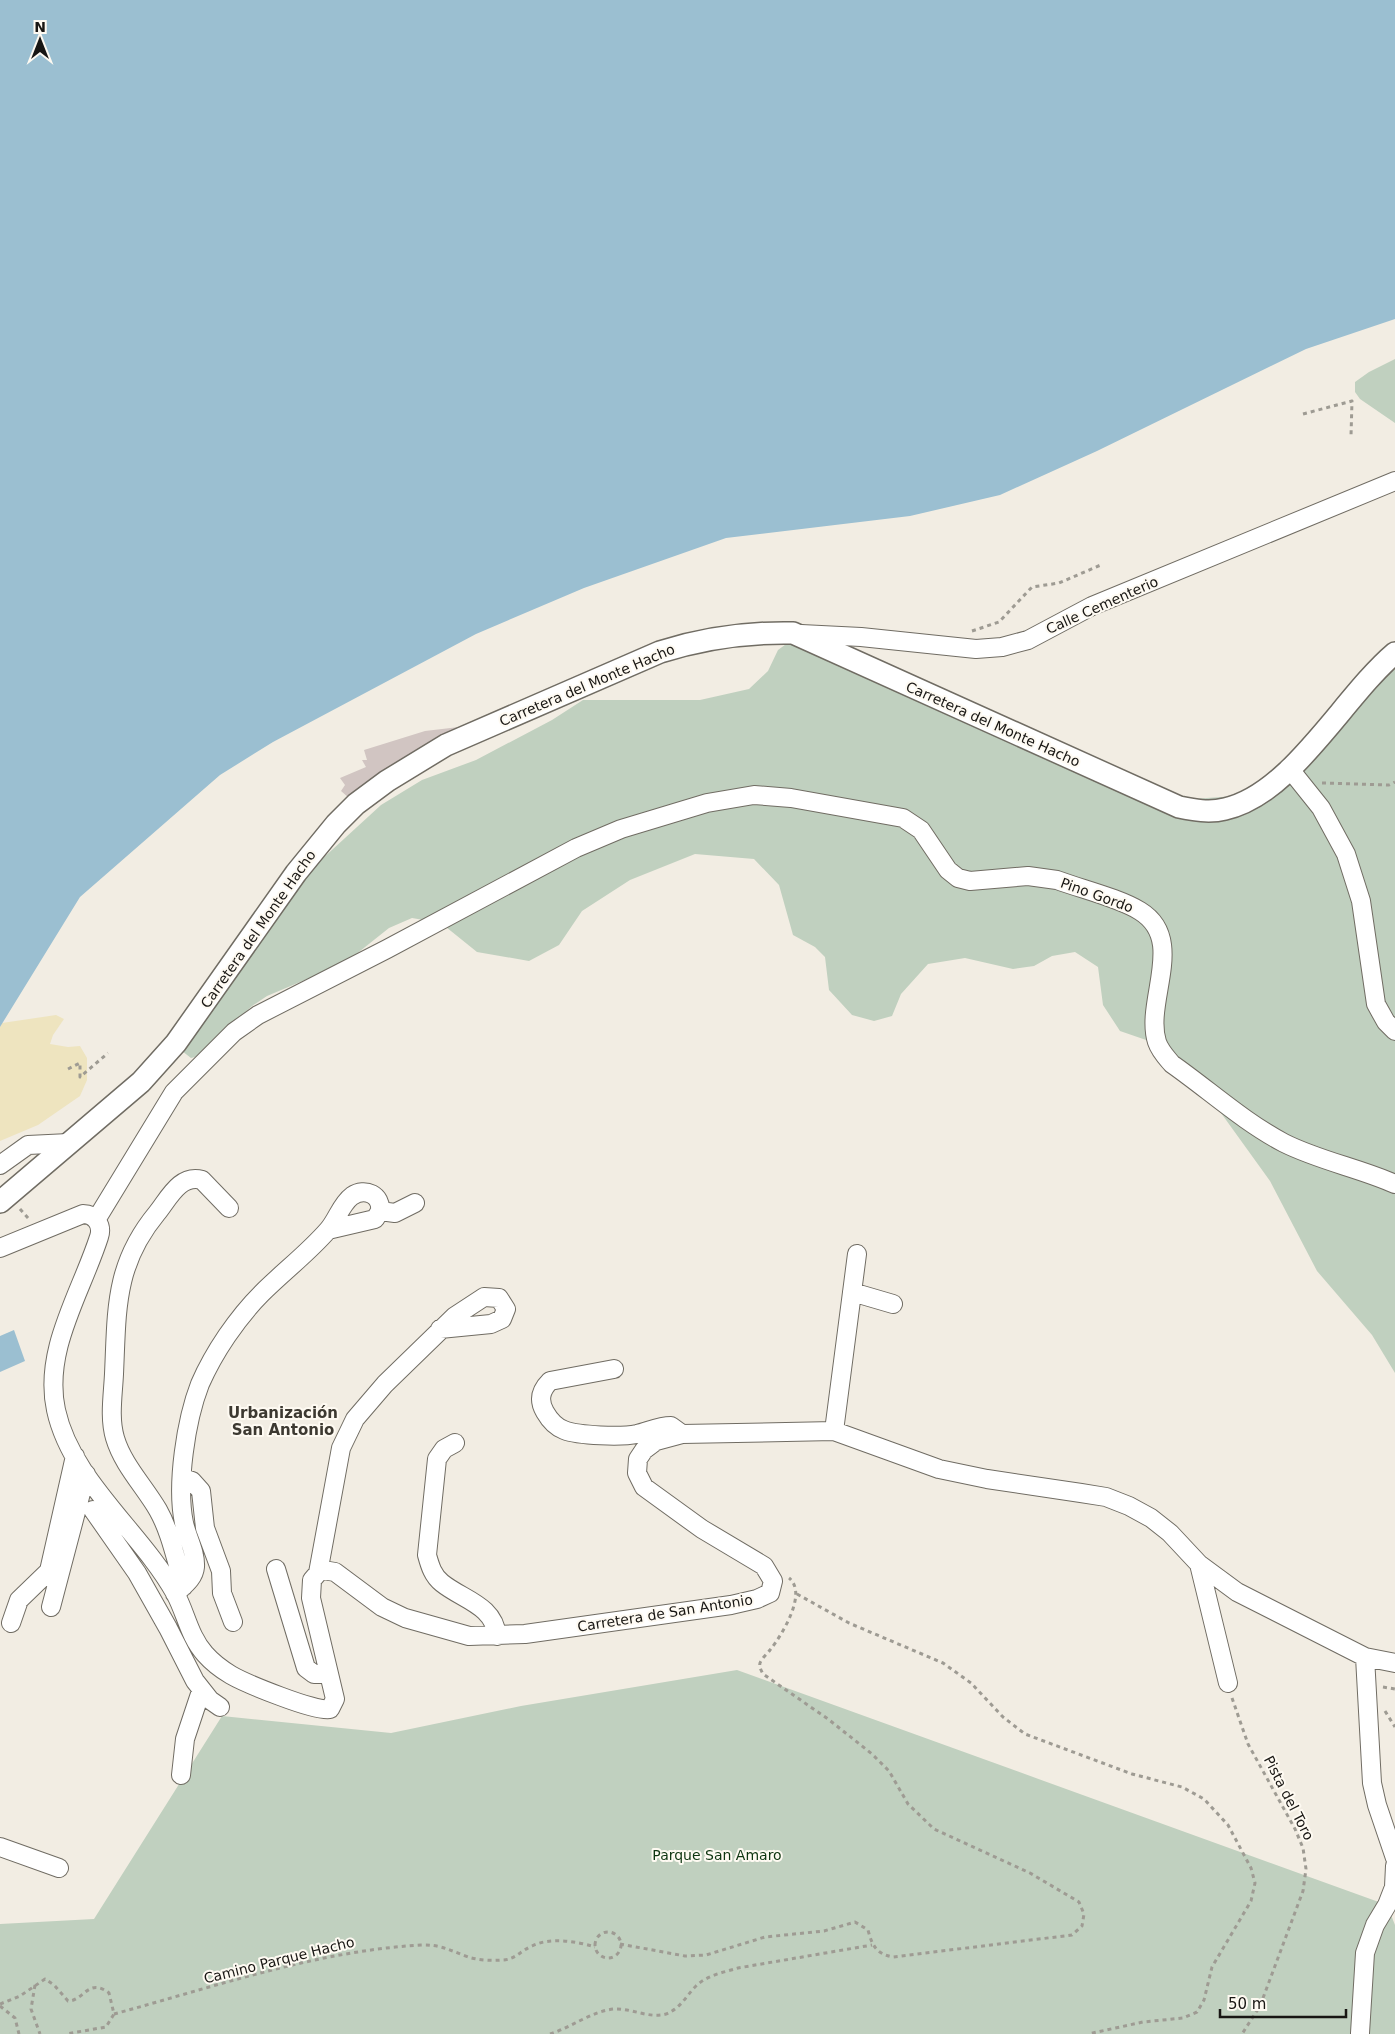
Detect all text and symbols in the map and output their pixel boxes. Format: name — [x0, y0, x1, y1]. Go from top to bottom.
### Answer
north arrow — [15, 15, 65, 65]
text: N — [34, 19, 46, 35]
street label: Calle Cementerio — [1043, 573, 1161, 637]
street label: Carretera del Monte Hacho — [497, 641, 677, 729]
street label: Carretera del Monte Hacho — [903, 678, 1083, 770]
street label: Carretera del Monte Hacho — [197, 847, 319, 1011]
street label: Pino Gordo — [1058, 874, 1136, 916]
district label: Urbanización San Antonio — [228, 1404, 338, 1439]
street label: Carretera de San Antonio — [576, 1591, 754, 1635]
street label: Pista del Toro — [1261, 1753, 1317, 1843]
park label: Parque San Amaro — [652, 1847, 782, 1863]
street label: Camino Parque Hacho — [202, 1934, 356, 1986]
scale bar — [1220, 1986, 1346, 2018]
text: 50 m — [1228, 1995, 1266, 2013]

